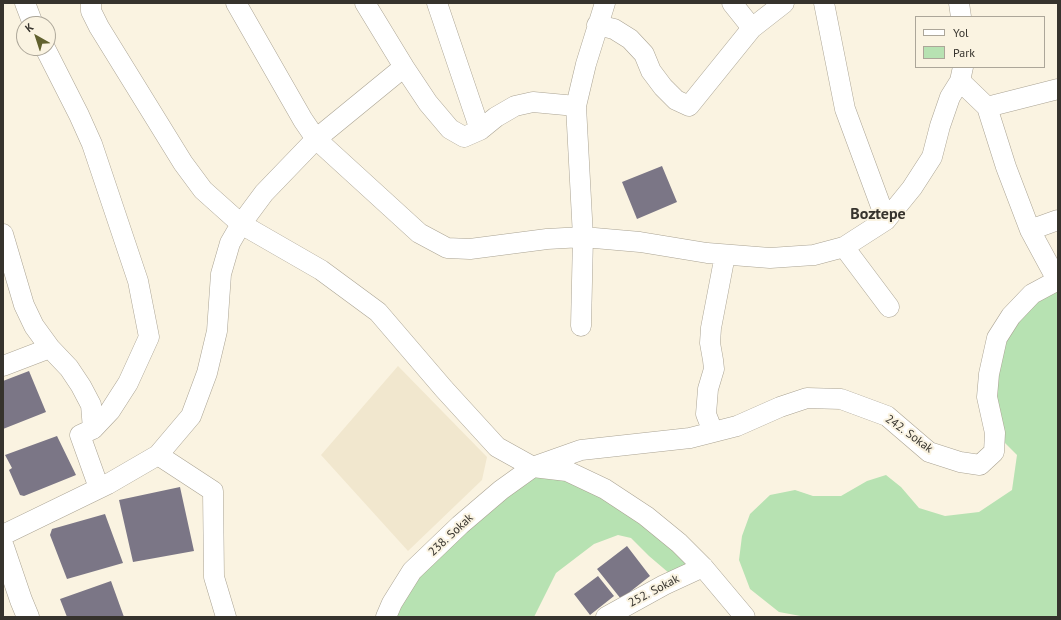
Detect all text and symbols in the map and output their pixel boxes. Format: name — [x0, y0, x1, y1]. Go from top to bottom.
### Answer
north arrow — [16, 16, 56, 56]
legend — [915, 16, 1045, 68]
text: K — [22, 20, 36, 35]
text: Yol — [953, 25, 969, 40]
text: Park — [953, 45, 975, 60]
district label: Boztepe — [850, 204, 906, 224]
street label: 242. Sokak — [882, 412, 936, 456]
street label: 238. Sokak — [426, 511, 476, 559]
street label: 252. Sokak — [626, 572, 682, 610]

